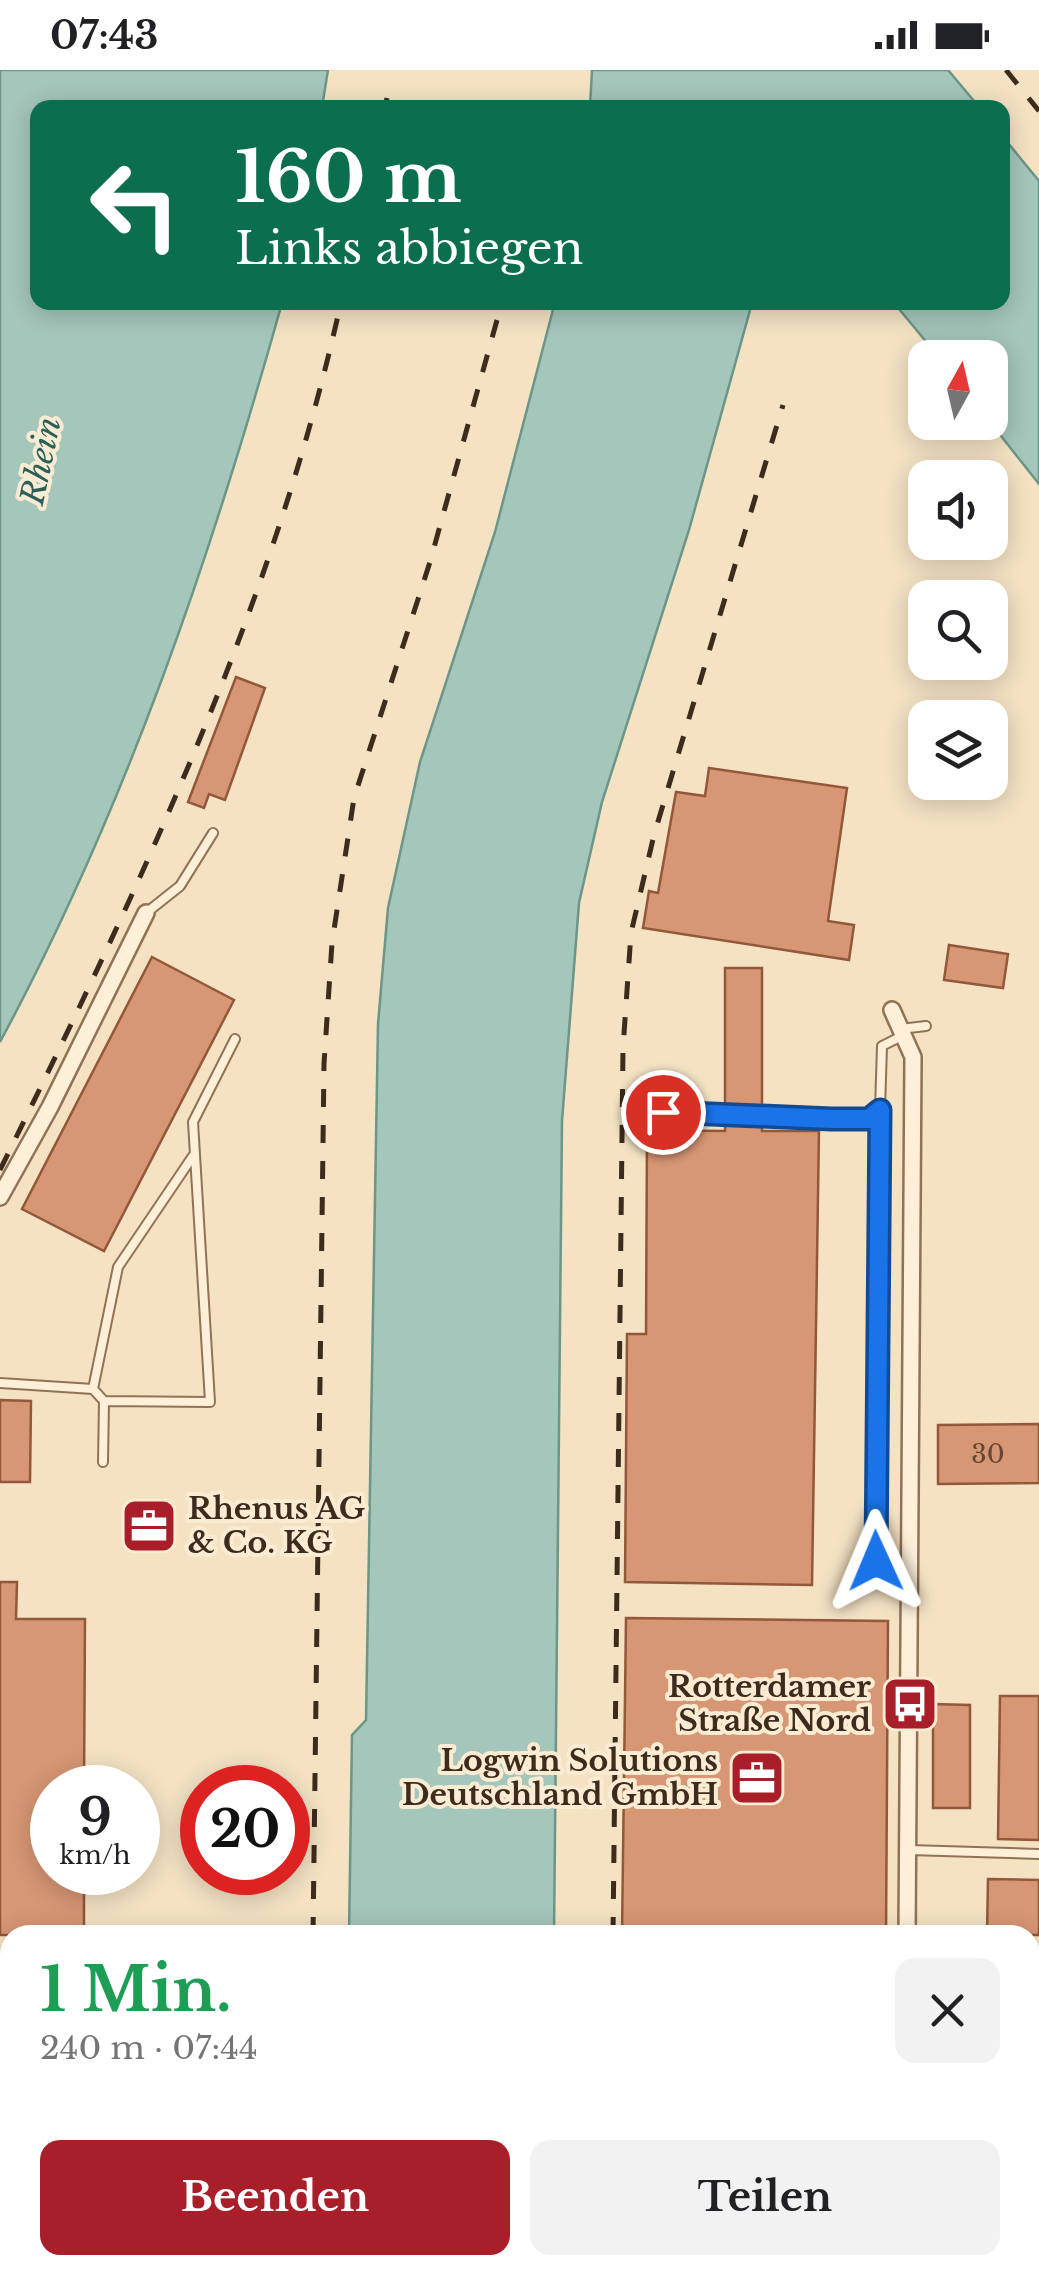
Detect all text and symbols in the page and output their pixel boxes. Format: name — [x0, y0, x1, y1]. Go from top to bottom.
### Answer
text: 07:43 — [50, 12, 159, 59]
text: 160 m — [235, 134, 462, 221]
icon: left — [70, 140, 200, 270]
text: Links abbiegen — [235, 220, 584, 276]
north arrow — [908, 340, 1008, 440]
map controls — [908, 340, 1008, 800]
water label: Rhein — [12, 414, 70, 509]
button: sound — [908, 460, 1008, 560]
button: search — [908, 580, 1008, 680]
button: layers — [908, 700, 1008, 800]
pin — [621, 1070, 706, 1155]
icon: arrive — [636, 1085, 691, 1140]
house number: 30 — [971, 1439, 1005, 1470]
place label: Rhenus AG & Co. KG — [188, 1490, 365, 1561]
office icon: Rhenus AG & Co. KG — [119, 1496, 179, 1556]
position arrow — [824, 1509, 928, 1613]
place label: Rotterdamer Straße Nord — [668, 1668, 871, 1739]
bus stop icon: Rotterdamer Straße Nord — [880, 1674, 940, 1734]
place label: Logwin Solutions Deutschland GmbH — [402, 1742, 718, 1813]
office icon: Logwin Solutions Deutschland GmbH — [727, 1748, 787, 1808]
speed limit sign: 20 — [180, 1765, 310, 1895]
text: 9 — [78, 1786, 112, 1849]
text: km/h — [60, 1840, 130, 1871]
text: 1 Min. — [40, 1953, 232, 2027]
button: close — [895, 1958, 1000, 2063]
text: 240 m · 07:44 — [40, 2028, 258, 2068]
button: Beenden — [40, 2140, 510, 2255]
button: Teilen — [530, 2140, 1000, 2255]

